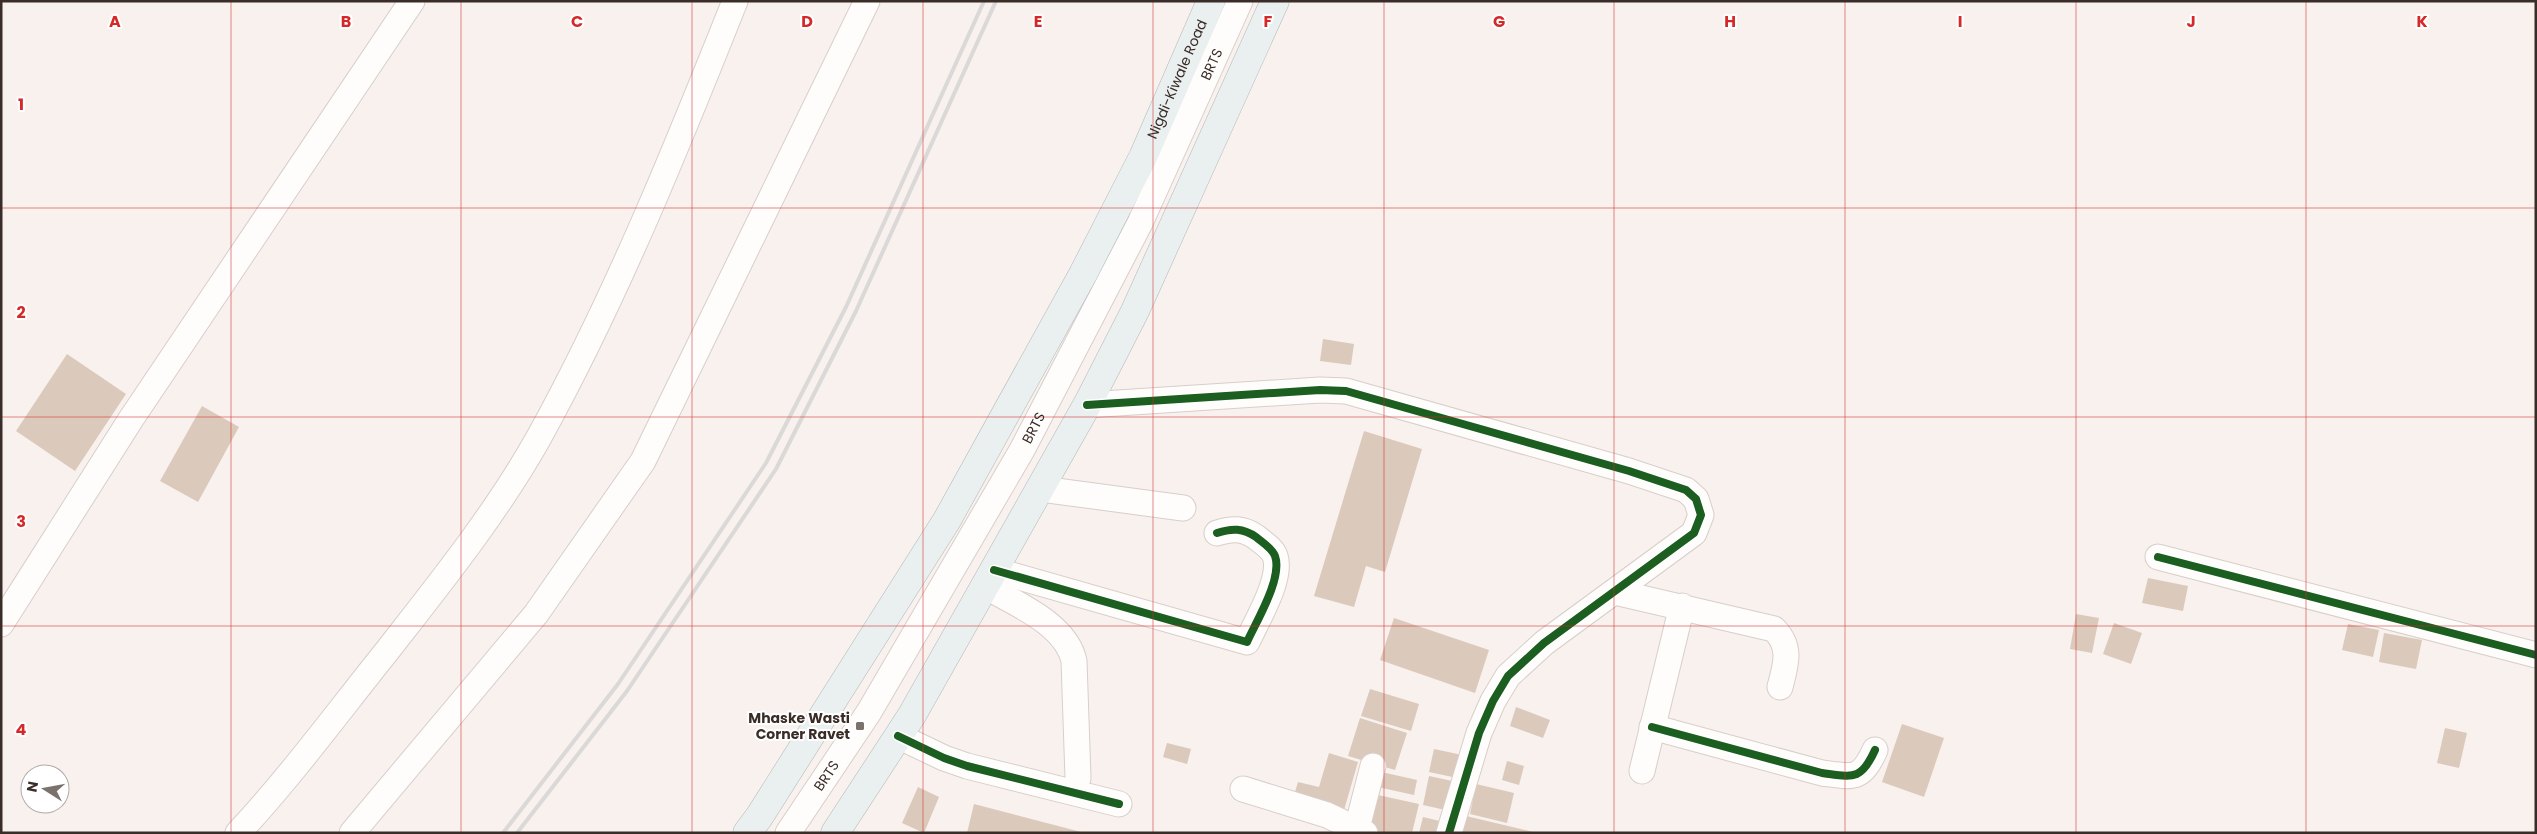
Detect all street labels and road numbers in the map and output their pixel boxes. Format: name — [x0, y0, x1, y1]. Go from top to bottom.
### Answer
street label: Nigdi-Kiwale Road — [1142, 16, 1212, 142]
street label: BRTS — [1196, 45, 1227, 83]
street label: BRTS — [1017, 409, 1050, 447]
street label: BRTS — [809, 756, 844, 795]

